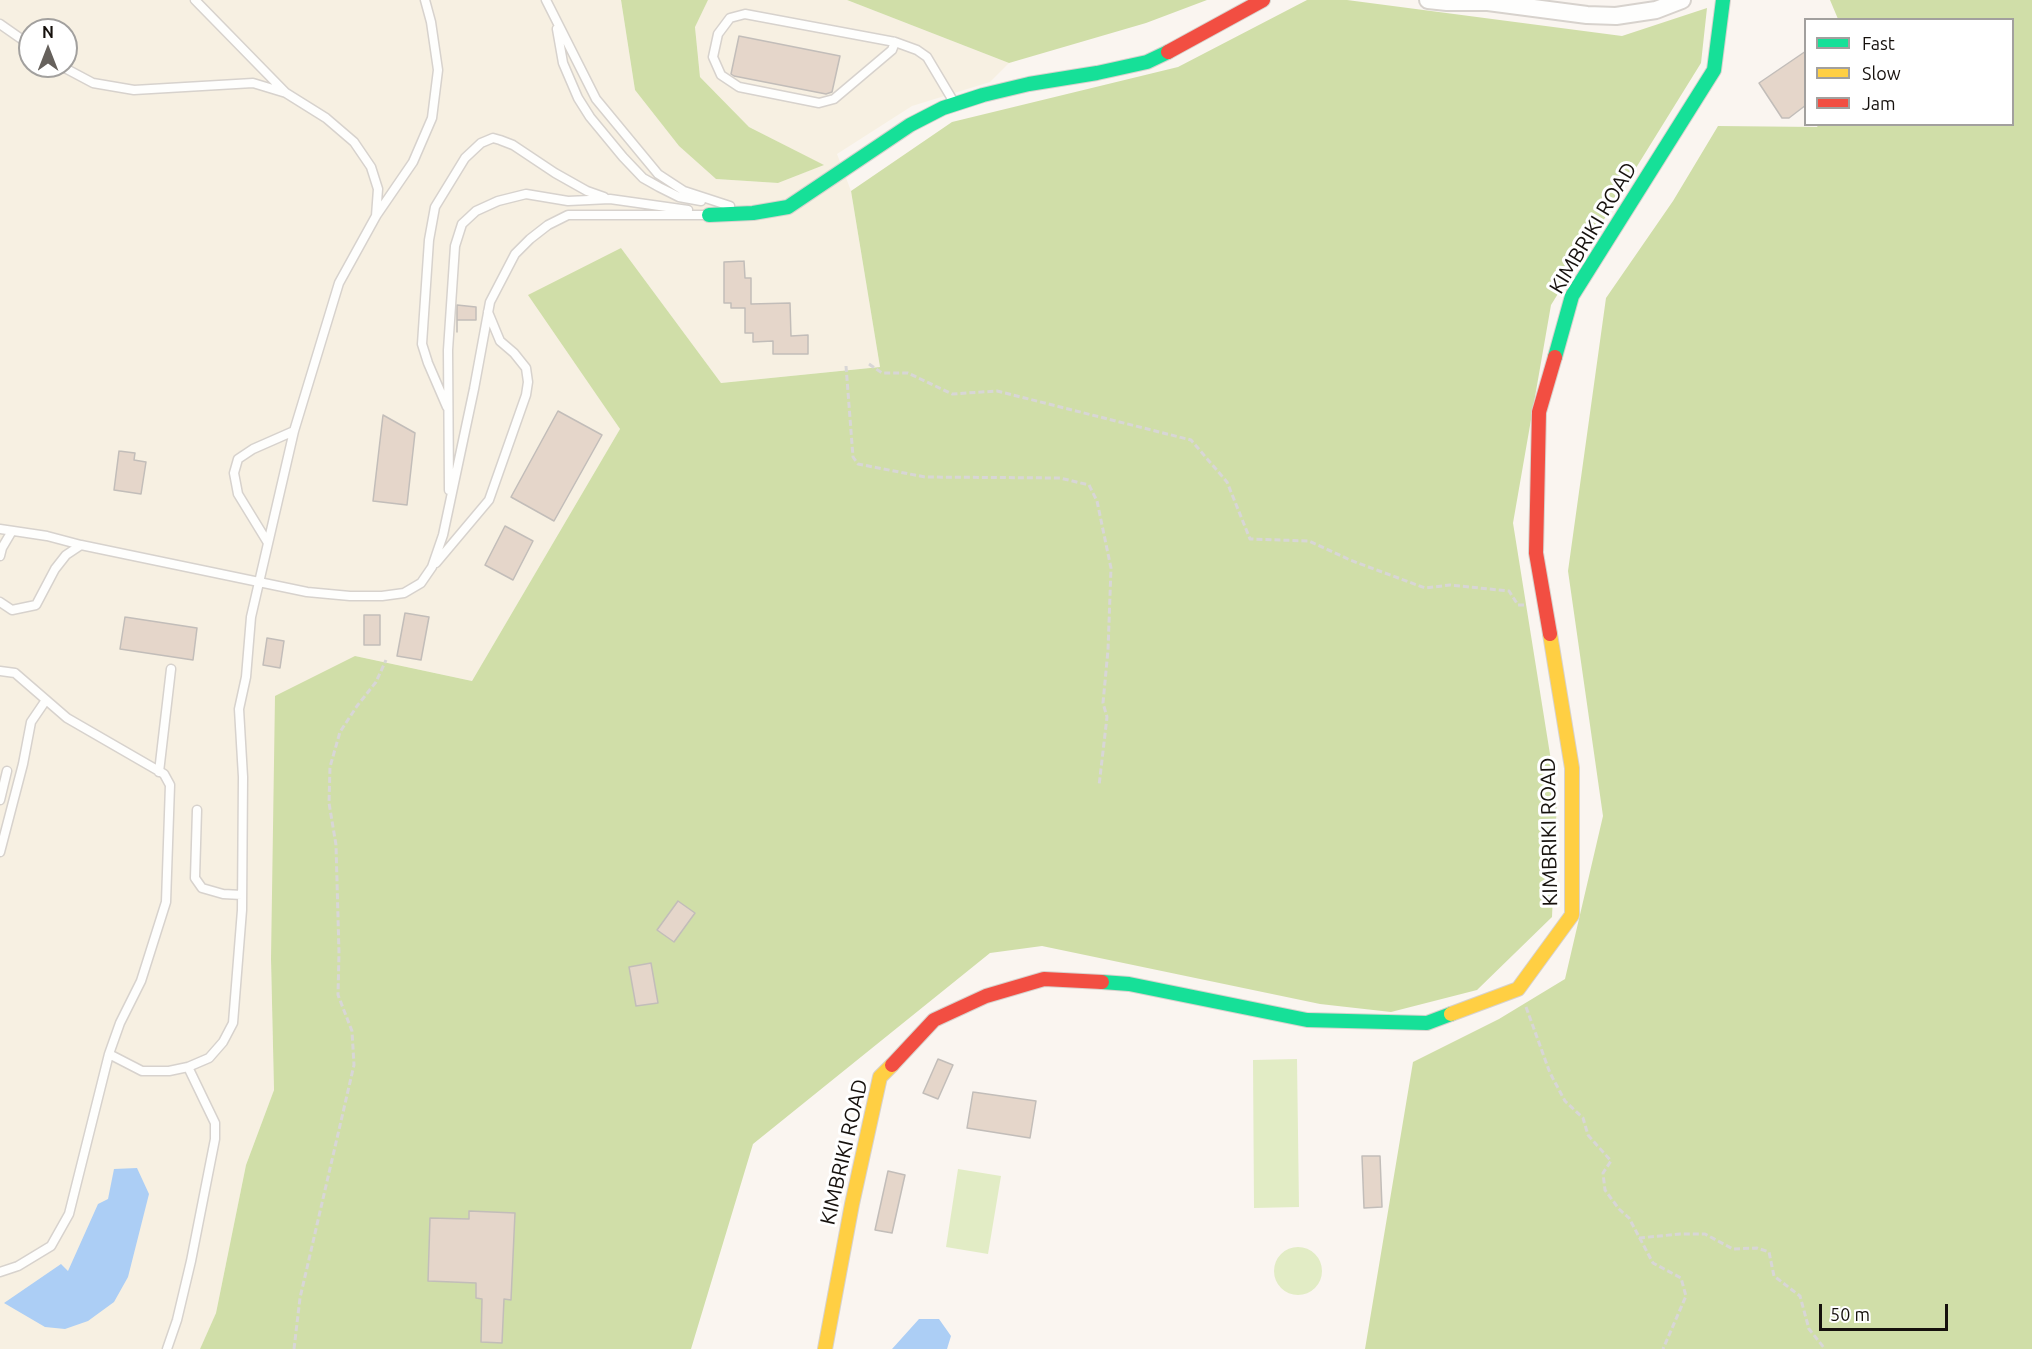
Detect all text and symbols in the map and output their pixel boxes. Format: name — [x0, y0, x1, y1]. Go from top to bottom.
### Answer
north arrow — [18, 18, 78, 78]
legend — [1804, 18, 2014, 126]
text: N — [42, 23, 54, 41]
text: Fast — [1862, 33, 1895, 53]
text: Slow — [1862, 63, 1901, 83]
text: Jam — [1862, 93, 1896, 113]
street label: KIMBRIKI ROAD — [1544, 158, 1642, 298]
street label: KIMBRIKI ROAD — [1535, 757, 1563, 907]
street label: KIMBRIKI ROAD — [815, 1077, 873, 1227]
scale bar — [1822, 1292, 1951, 1330]
text: 50 m — [1830, 1304, 1870, 1324]

